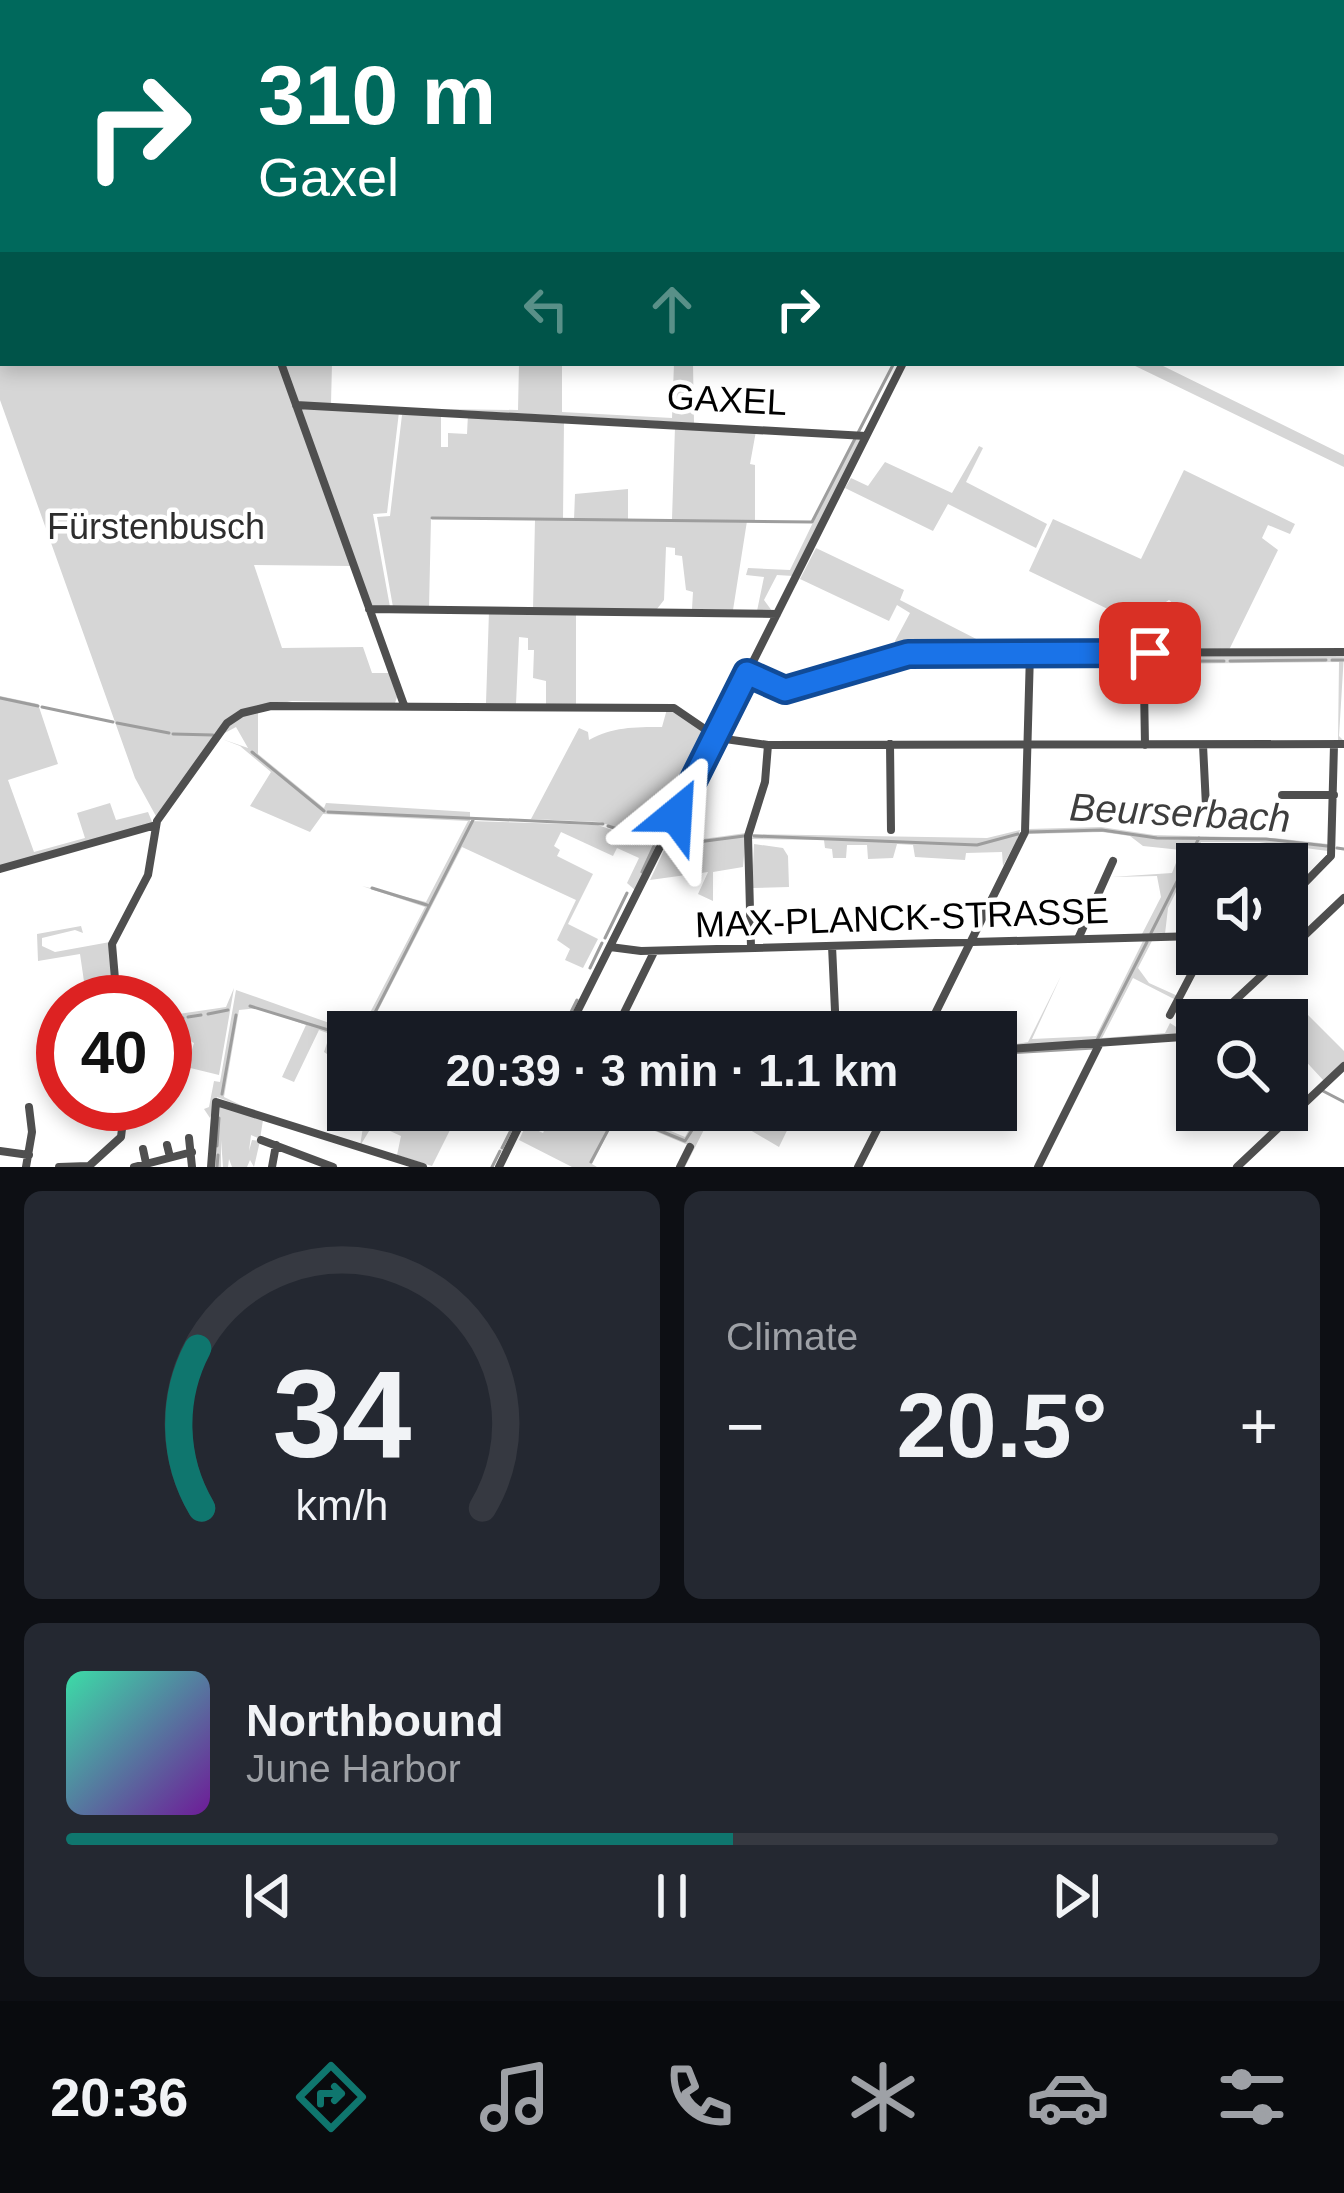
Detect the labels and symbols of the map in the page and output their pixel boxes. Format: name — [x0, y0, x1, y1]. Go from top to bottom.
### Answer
street label: GAXEL — [666, 376, 788, 423]
park label: Fürstenbusch — [47, 506, 265, 547]
pin — [1099, 602, 1201, 704]
position arrow — [613, 752, 739, 878]
water label: Beurserbach — [1068, 785, 1292, 840]
street label: MAX-PLANCK-STRASSE — [694, 890, 1110, 945]
speed limit sign: 40 — [36, 975, 192, 1131]

